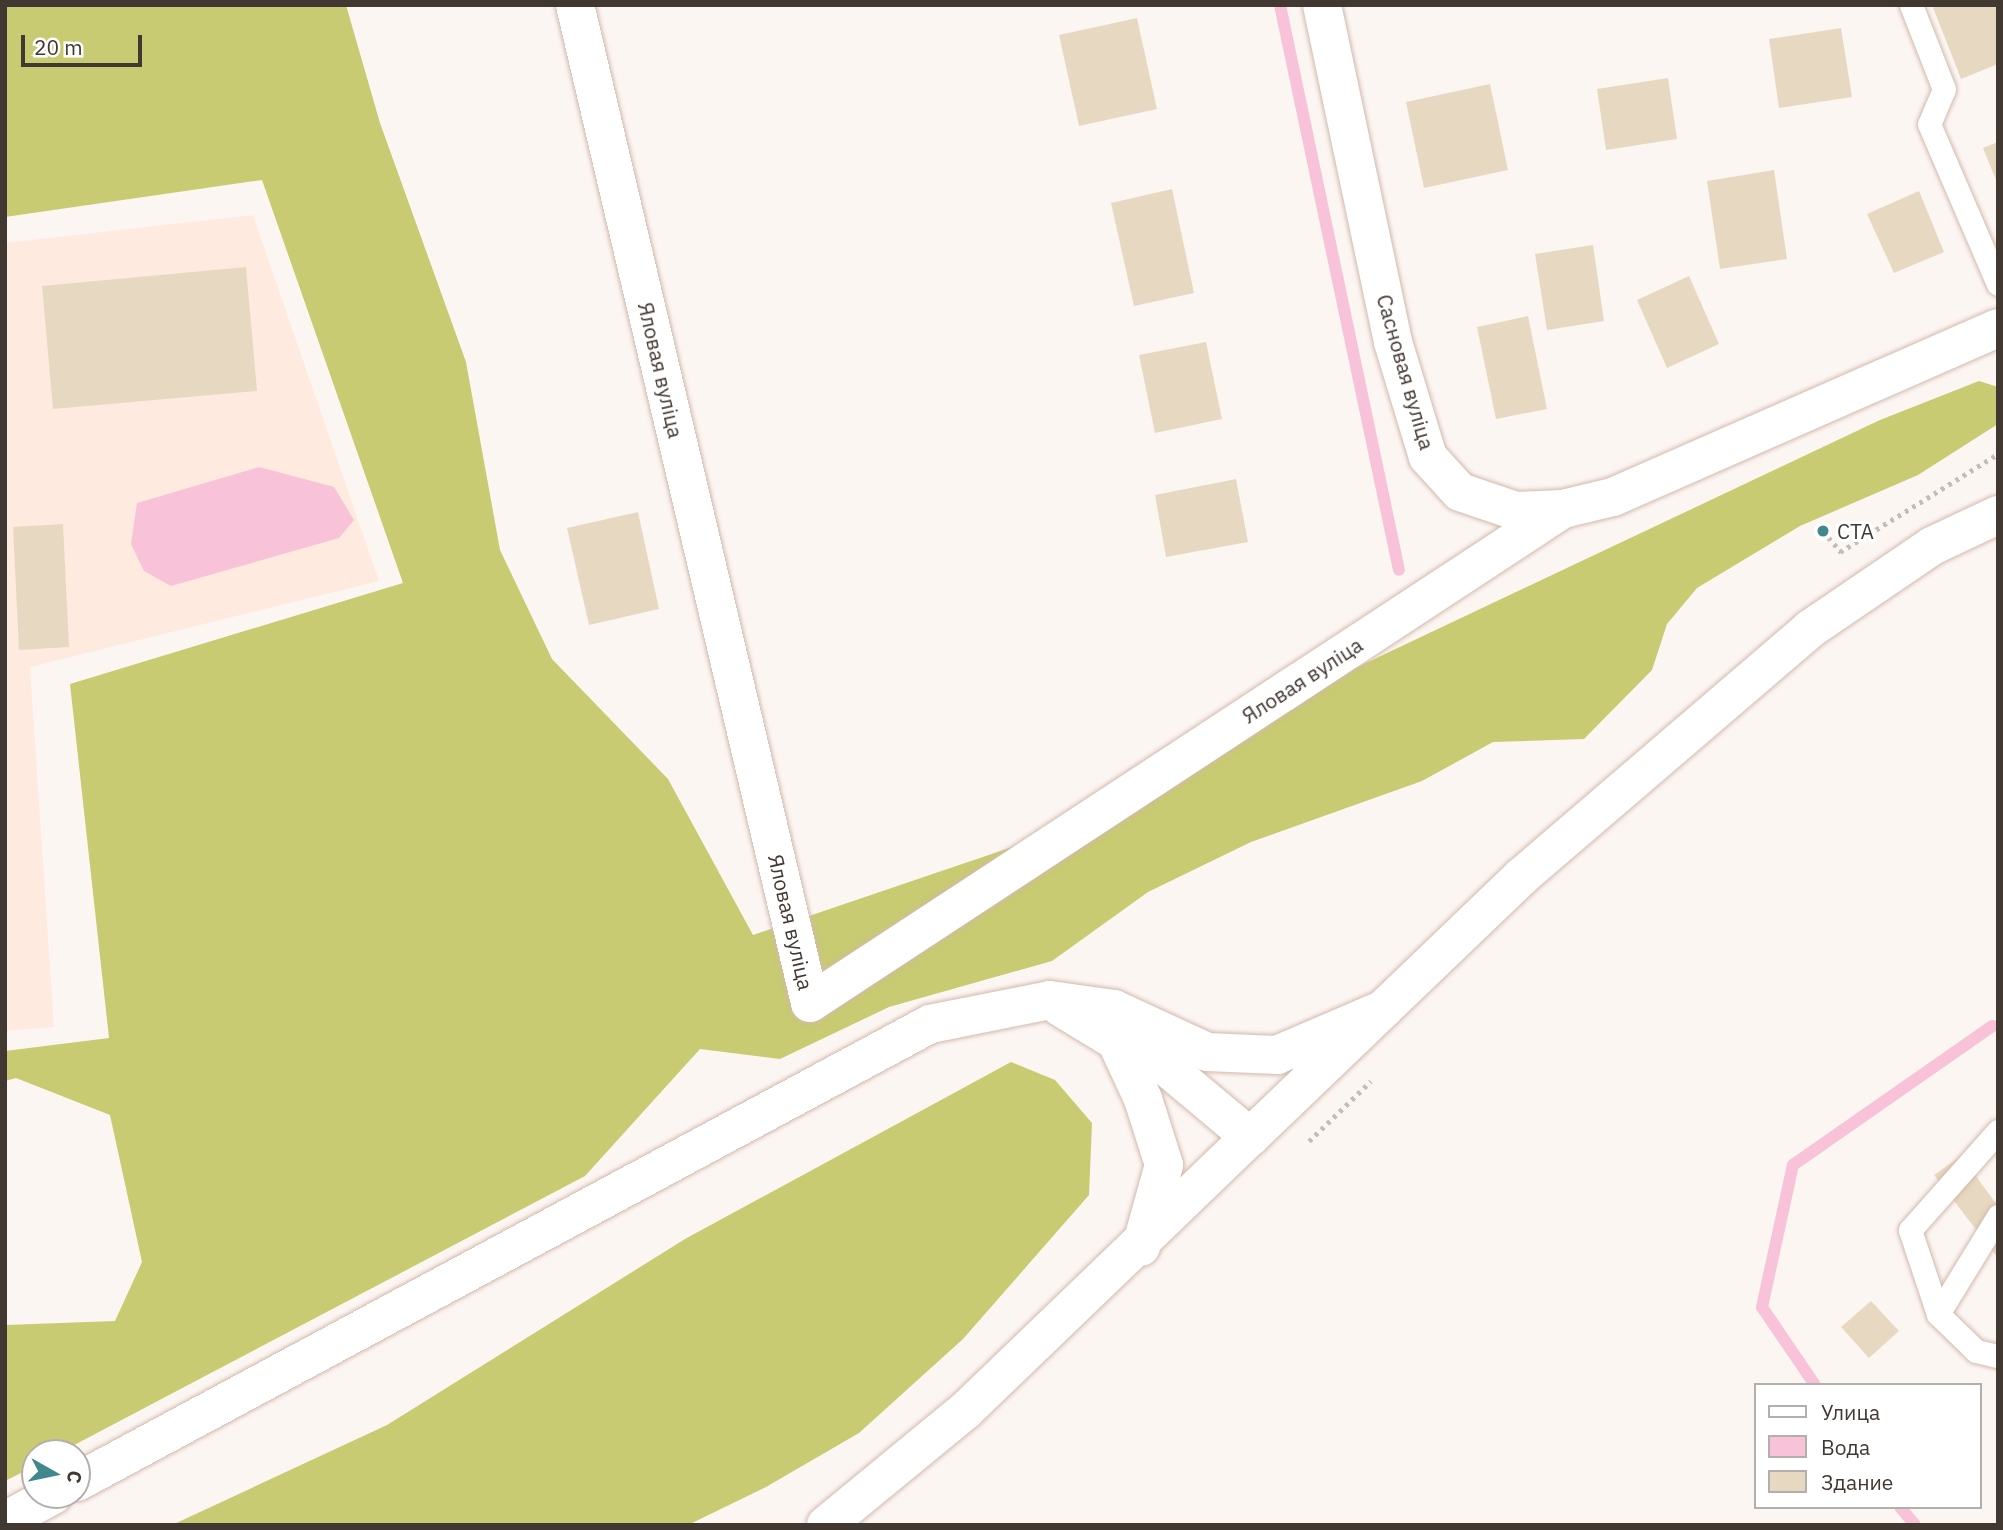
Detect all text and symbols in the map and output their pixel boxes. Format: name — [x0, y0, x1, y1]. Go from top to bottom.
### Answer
scale bar — [24, 21, 145, 65]
text: 20 m — [34, 33, 83, 61]
street label: Сасновая вуліца — [1372, 291, 1440, 453]
street label: Яловая вуліца — [633, 300, 689, 440]
place label: СТА — [1837, 518, 1874, 544]
marker: СТА — [1815, 523, 1831, 539]
street label: Яловая вуліца — [1237, 632, 1367, 728]
street label: Яловая вуліца — [763, 852, 819, 992]
legend — [1755, 1383, 1982, 1509]
text: Улица — [1821, 1398, 1880, 1426]
text: Вода — [1821, 1433, 1870, 1461]
north arrow — [21, 1439, 91, 1509]
text: Здание — [1821, 1468, 1893, 1496]
text: С — [62, 1469, 88, 1485]

